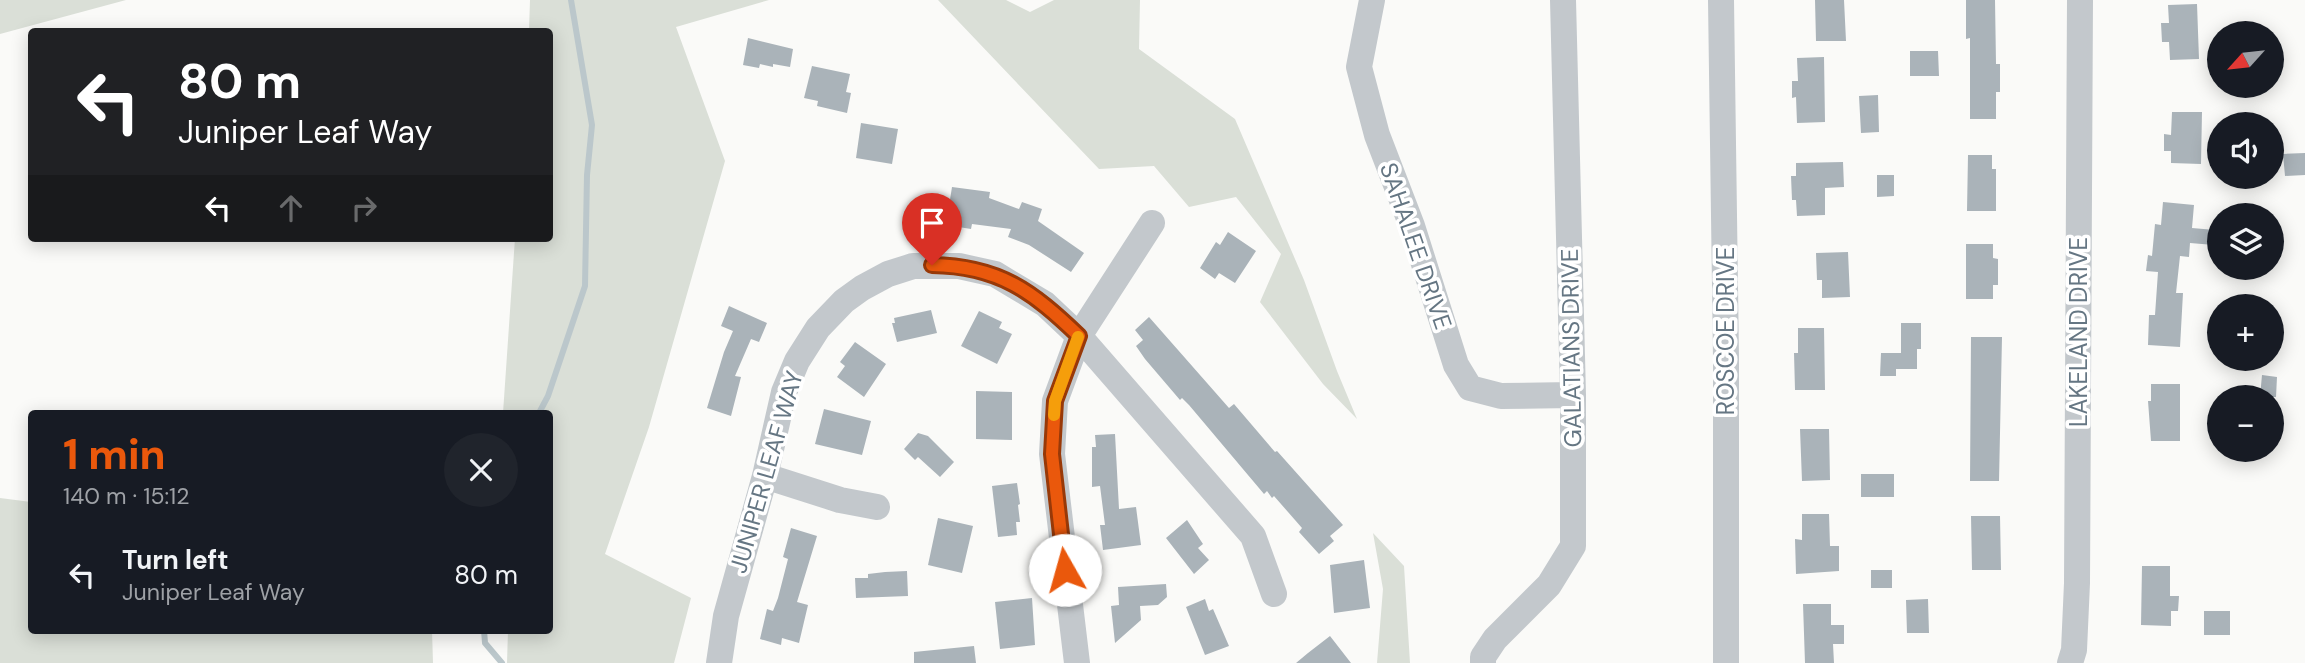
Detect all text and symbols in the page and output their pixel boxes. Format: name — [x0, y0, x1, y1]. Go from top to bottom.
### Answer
north arrow — [2207, 21, 2284, 98]
map controls — [2207, 21, 2284, 462]
text: 80 m — [178, 49, 301, 113]
icon: left — [63, 56, 154, 147]
text: Juniper Leaf Way — [178, 111, 432, 153]
button: sound — [2207, 112, 2284, 189]
street label: SAHALEE DRIVE — [1373, 159, 1459, 333]
icon: left — [199, 189, 237, 227]
icon: ahead — [272, 189, 310, 227]
icon: right — [345, 189, 383, 227]
pin — [902, 193, 962, 265]
button: layers — [2207, 203, 2284, 280]
icon: arrive — [913, 204, 951, 242]
street label: LAKELAND DRIVE — [2063, 237, 2094, 427]
street label: ROSCOE DRIVE — [1710, 247, 1741, 415]
street label: GALATIANS DRIVE — [1554, 248, 1588, 448]
button: + — [2207, 294, 2284, 371]
street label: JUNIPER LEAF WAY — [722, 367, 810, 577]
button: − — [2207, 385, 2284, 462]
text: 1 min — [63, 427, 166, 482]
button: close — [444, 433, 518, 507]
text: 140 m · 15:12 — [63, 481, 190, 511]
position arrow — [1028, 533, 1102, 607]
text: Turn left — [122, 543, 229, 577]
icon: left — [63, 556, 101, 594]
text: 80 m — [454, 558, 518, 592]
text: Juniper Leaf Way — [122, 577, 305, 607]

